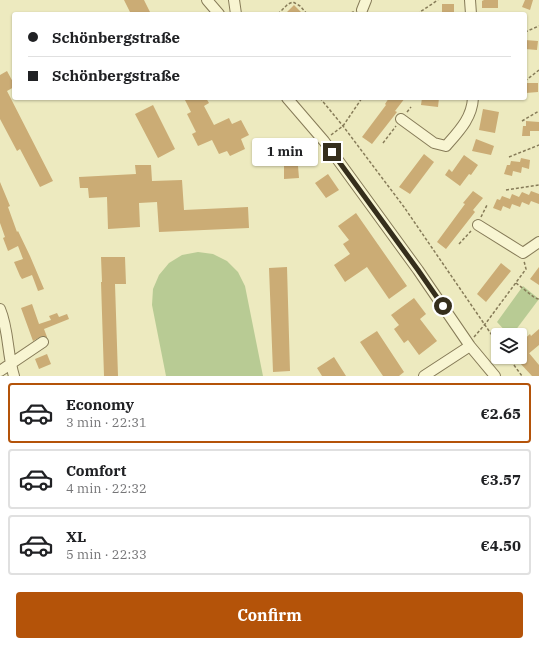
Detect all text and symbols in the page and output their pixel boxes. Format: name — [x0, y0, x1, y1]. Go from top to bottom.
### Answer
text: Schönbergstraße — [52, 28, 180, 47]
text: Schönbergstraße — [52, 66, 180, 85]
callout: 1 min — [252, 138, 318, 166]
text: 1 min — [267, 143, 303, 160]
route end — [323, 143, 341, 161]
route start — [434, 297, 452, 315]
map controls — [491, 328, 527, 364]
button: layers — [491, 328, 527, 364]
icon: car — [18, 395, 54, 431]
text: Economy — [66, 395, 134, 414]
text: €2.65 — [480, 404, 521, 423]
text: 3 min · 22:31 — [66, 414, 147, 431]
icon: car — [18, 461, 54, 497]
text: Comfort — [66, 461, 126, 480]
text: €3.57 — [480, 470, 521, 489]
text: 4 min · 22:32 — [66, 480, 147, 497]
icon: car — [18, 527, 54, 563]
text: XL — [66, 527, 86, 546]
text: €4.50 — [480, 536, 521, 555]
text: 5 min · 22:33 — [66, 546, 147, 563]
button: Confirm — [16, 592, 523, 638]

